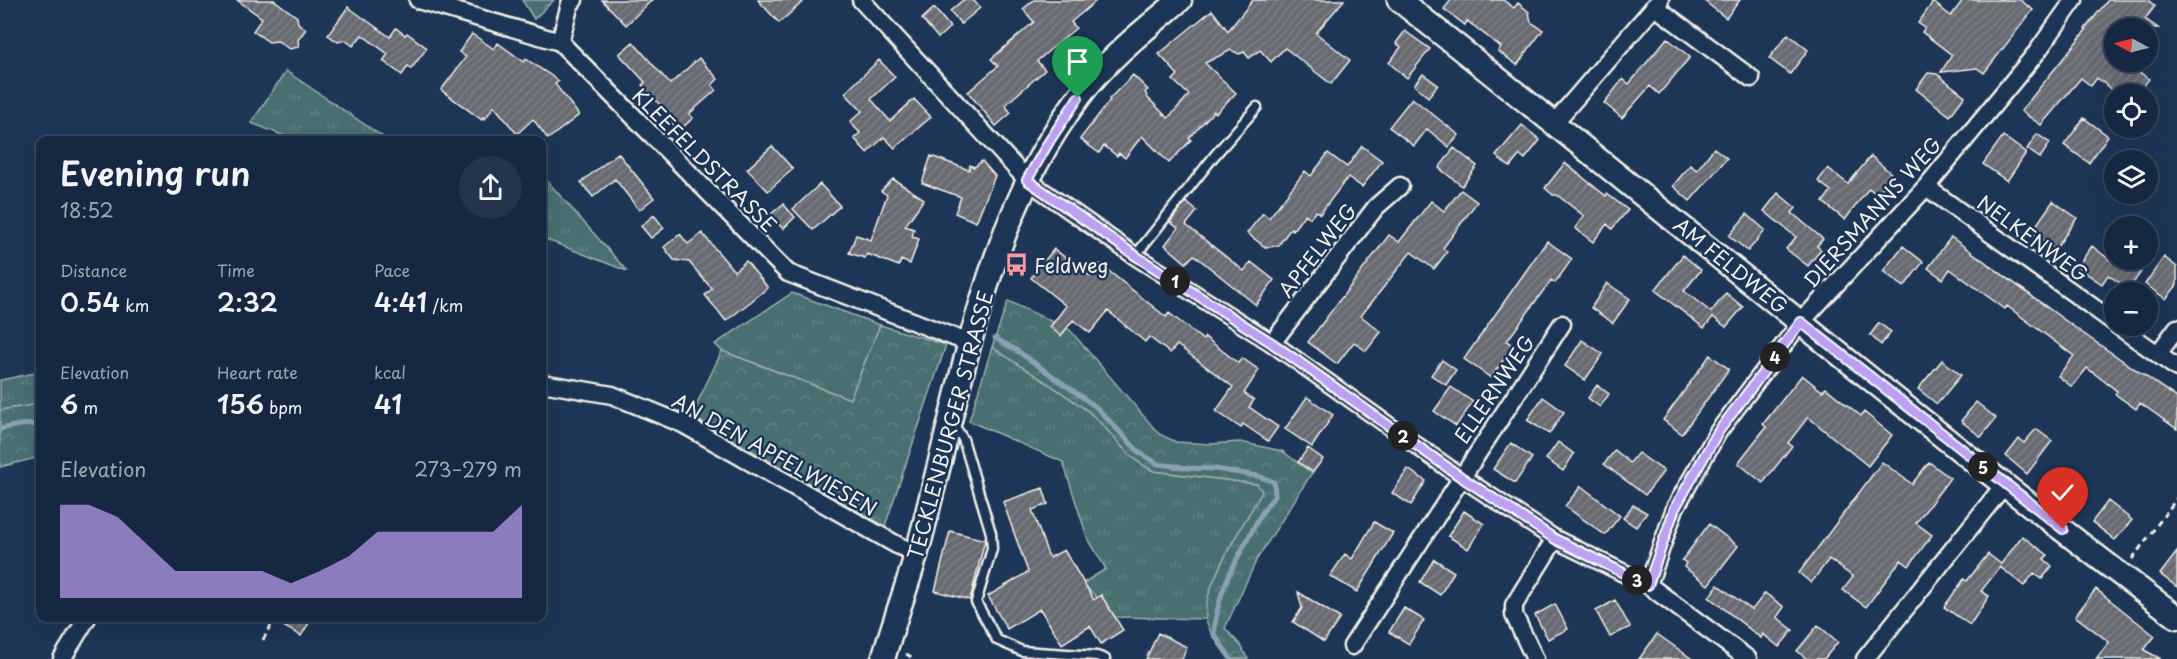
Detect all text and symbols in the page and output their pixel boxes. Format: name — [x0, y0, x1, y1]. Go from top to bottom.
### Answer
north arrow — [2104, 18, 2158, 72]
map controls — [2104, 18, 2158, 336]
pin — [1052, 36, 1103, 98]
icon: arrive — [1061, 45, 1094, 78]
street label: KLEEFELDSTRASSE — [626, 81, 784, 239]
button: locate — [2104, 84, 2158, 138]
street label: DIERSMANNS WEG — [1796, 130, 1948, 294]
text: Evening run — [60, 147, 251, 197]
button: layers — [2104, 150, 2158, 204]
button: share — [459, 156, 522, 219]
street label: NELKENWEG — [1971, 188, 2095, 288]
text: 18:52 — [60, 195, 114, 225]
street label: APFELWEG — [1271, 197, 1363, 303]
street label: AM FELDWEG — [1667, 210, 1795, 320]
button: + — [2104, 216, 2158, 270]
place label: Feldweg — [1034, 250, 1109, 280]
bus stop icon: Feldweg — [1003, 252, 1029, 278]
text: Distance — [60, 258, 127, 282]
text: Time — [217, 258, 255, 282]
text: Pace — [374, 258, 410, 282]
pin: 1 — [1160, 266, 1190, 296]
text: 1 — [1171, 269, 1179, 293]
text: 0.54 — [60, 282, 120, 321]
text: 2:32 — [217, 282, 278, 321]
text: 4:41 — [374, 282, 427, 321]
button: − — [2104, 282, 2158, 336]
street label: TECKLENBURGER STRASSE — [900, 287, 1000, 563]
text: km — [120, 293, 149, 317]
text: /km — [427, 293, 463, 317]
street label: ELLERNWEG — [1447, 329, 1541, 449]
pin: 4 — [1760, 342, 1790, 372]
text: 4 — [1770, 345, 1780, 369]
text: Elevation — [60, 360, 129, 384]
text: Heart rate — [217, 360, 298, 384]
text: kcal — [374, 360, 406, 384]
text: 6 — [60, 384, 78, 423]
text: 156 — [217, 384, 264, 423]
text: 41 — [374, 384, 402, 423]
street label: AN DEN APFELWIESEN — [667, 385, 883, 523]
text: m — [78, 395, 98, 419]
text: bpm — [264, 395, 302, 419]
pin: 2 — [1388, 421, 1418, 451]
text: 2 — [1397, 424, 1409, 448]
pin: 5 — [1968, 452, 1998, 482]
text: Elevation — [60, 454, 146, 484]
text: 273–279 m — [414, 454, 522, 484]
text: 5 — [1978, 455, 1988, 479]
pin — [2037, 467, 2088, 529]
icon: check — [2046, 476, 2079, 509]
pin: 3 — [1622, 565, 1652, 595]
text: 3 — [1632, 568, 1642, 592]

